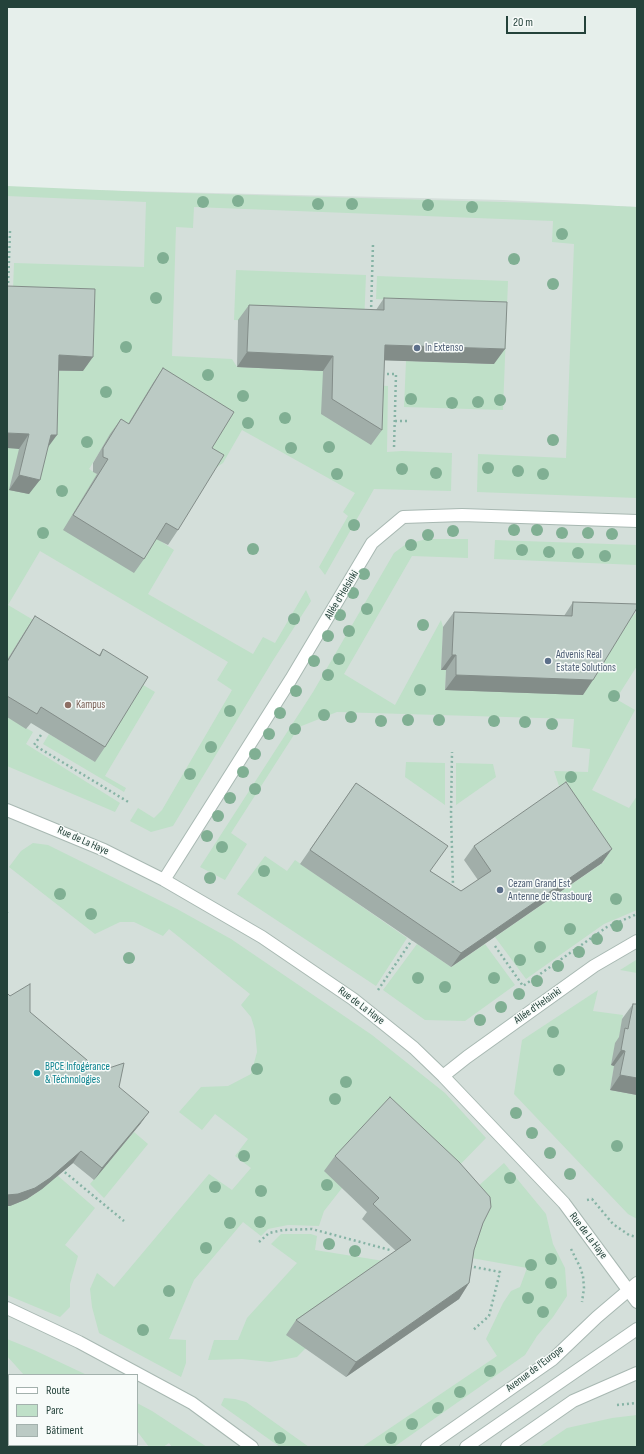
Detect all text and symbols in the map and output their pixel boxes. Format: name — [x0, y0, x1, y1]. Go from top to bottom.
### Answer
scale bar — [508, 8, 588, 34]
text: 20 m — [513, 15, 533, 30]
place label: In Extenso — [425, 341, 463, 355]
marker: In Extenso — [412, 343, 422, 353]
street label: Allée d'Helsinki — [322, 568, 362, 622]
place label: Advenis Real Estate Solutions — [556, 648, 616, 674]
marker: Advenis Real Estate Solutions — [543, 656, 553, 666]
place label: Kampus — [76, 698, 105, 712]
marker: Kampus — [63, 700, 73, 710]
street label: Rue de La Haye — [55, 824, 111, 858]
place label: Cezam Grand Est Antenne de Strasbourg — [508, 877, 592, 903]
marker: Cezam Grand Est Antenne de Strasbourg — [495, 885, 505, 895]
street label: Rue de La Haye — [335, 984, 387, 1028]
street label: Allée d'Helsinki — [512, 985, 564, 1027]
place label: BPCE Infogérance & Téchnologies — [45, 1060, 110, 1086]
marker: BPCE Infogérance & Téchnologies — [32, 1068, 42, 1078]
street label: Rue de La Haye — [566, 1210, 610, 1262]
street label: Avenue de l'Europe — [504, 1343, 566, 1395]
legend — [8, 1374, 138, 1446]
text: Route — [46, 1383, 70, 1398]
text: Parc — [46, 1403, 64, 1418]
text: Bâtiment — [46, 1423, 83, 1438]

